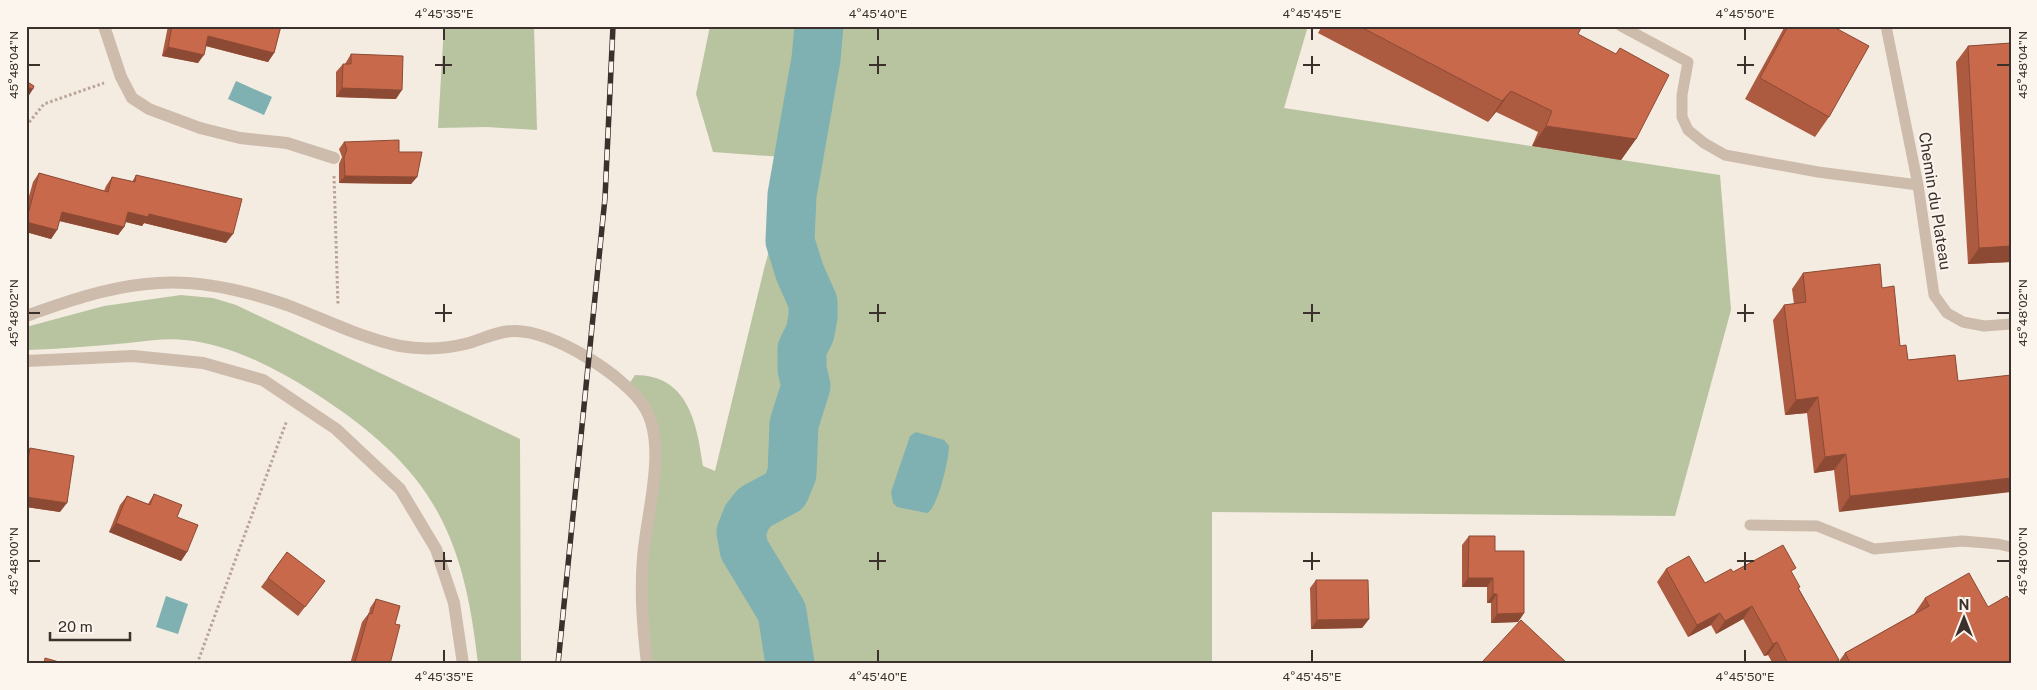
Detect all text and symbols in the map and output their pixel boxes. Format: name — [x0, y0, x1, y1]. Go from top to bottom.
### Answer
text: 4°45'35"E — [415, 7, 474, 21]
text: 4°45'40"E — [849, 7, 907, 21]
text: 4°45'45"E — [1283, 7, 1341, 21]
text: 4°45'50"E — [1716, 7, 1774, 21]
text: 45°48'04"N — [7, 31, 21, 99]
text: 45°48'04"N — [2016, 31, 2030, 99]
street label: Chemin du Plateau — [1915, 131, 1955, 271]
text: 45°48'02"N — [7, 279, 21, 347]
text: 45°48'02"N — [2016, 279, 2030, 347]
text: 45°48'00"N — [7, 527, 21, 595]
text: 45°48'00"N — [2016, 527, 2030, 595]
north arrow — [1940, 592, 1990, 642]
text: N — [1959, 597, 1969, 613]
scale bar — [50, 610, 130, 642]
text: 20 m — [58, 618, 93, 635]
text: 4°45'35"E — [415, 670, 474, 684]
text: 4°45'40"E — [849, 670, 907, 684]
text: 4°45'45"E — [1283, 670, 1341, 684]
text: 4°45'50"E — [1716, 670, 1774, 684]

